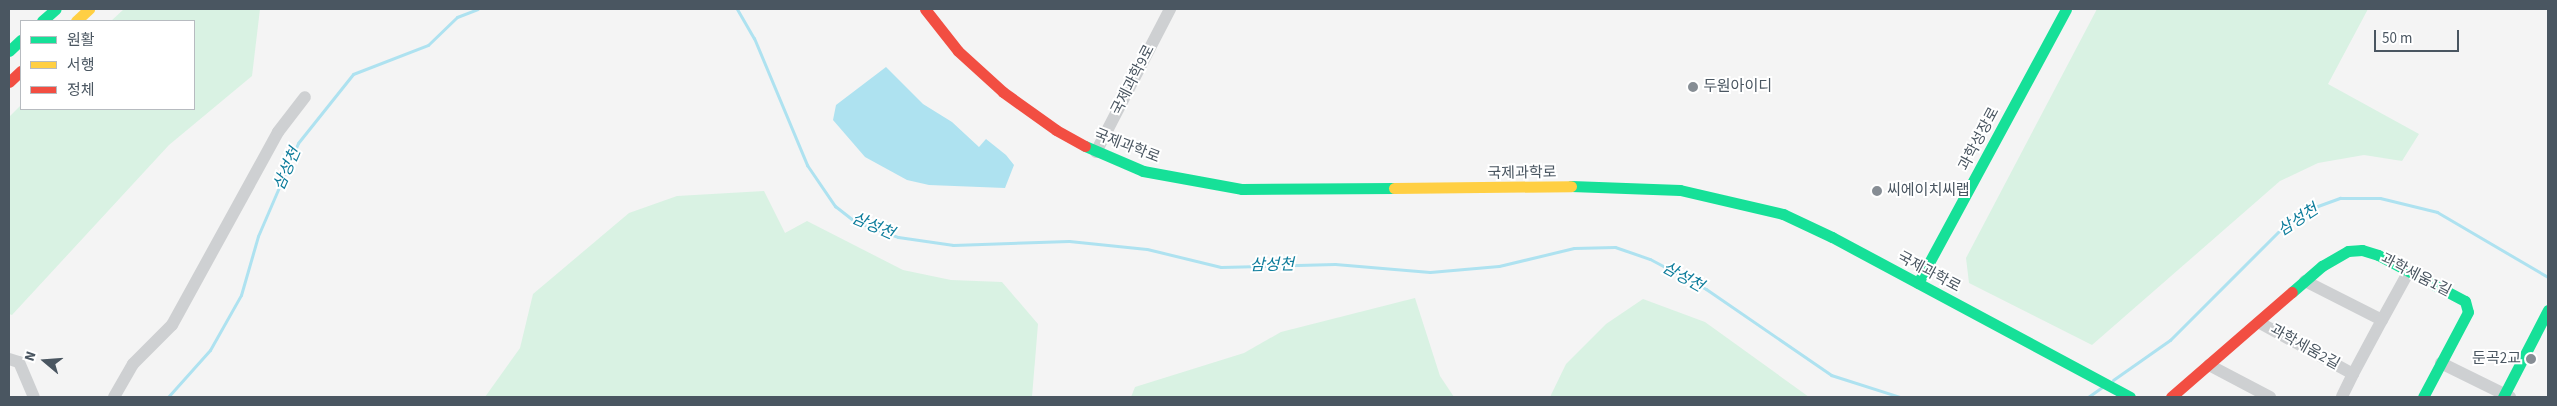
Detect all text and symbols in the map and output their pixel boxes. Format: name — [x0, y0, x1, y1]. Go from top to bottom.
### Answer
legend — [20, 20, 195, 110]
scale bar — [2377, 20, 2462, 52]
text: 50 m — [2382, 28, 2412, 49]
text: 원활 — [67, 30, 95, 51]
street label: 국제과학9로 — [1108, 42, 1158, 118]
text: 서행 — [67, 55, 95, 76]
place label: 두원아이디 — [1703, 78, 1772, 96]
text: 정체 — [67, 80, 95, 101]
marker: 두원아이디 — [1687, 81, 1699, 93]
street label: 과학성장로 — [1955, 104, 2003, 174]
street label: 국제과학로 — [1092, 125, 1162, 167]
water label: 삼성천 — [269, 145, 305, 193]
street label: 국제과학로 — [1487, 163, 1557, 183]
place label: 씨에이치씨랩 — [1887, 182, 1970, 200]
marker: 씨에이치씨랩 — [1871, 185, 1883, 197]
water label: 삼성천 — [2274, 200, 2322, 240]
water label: 삼성천 — [849, 209, 897, 243]
street label: 국제과학로 — [1894, 248, 1964, 296]
street label: 과학세움1길 — [2378, 250, 2454, 300]
water label: 삼성천 — [1250, 255, 1294, 275]
water label: 삼성천 — [1659, 258, 1707, 296]
street label: 과학세움2길 — [2267, 321, 2343, 373]
north arrow — [20, 336, 70, 386]
text: N — [20, 349, 42, 364]
place label: 둔곡2교 — [2472, 350, 2521, 368]
marker: 둔곡2교 — [2525, 353, 2537, 365]

